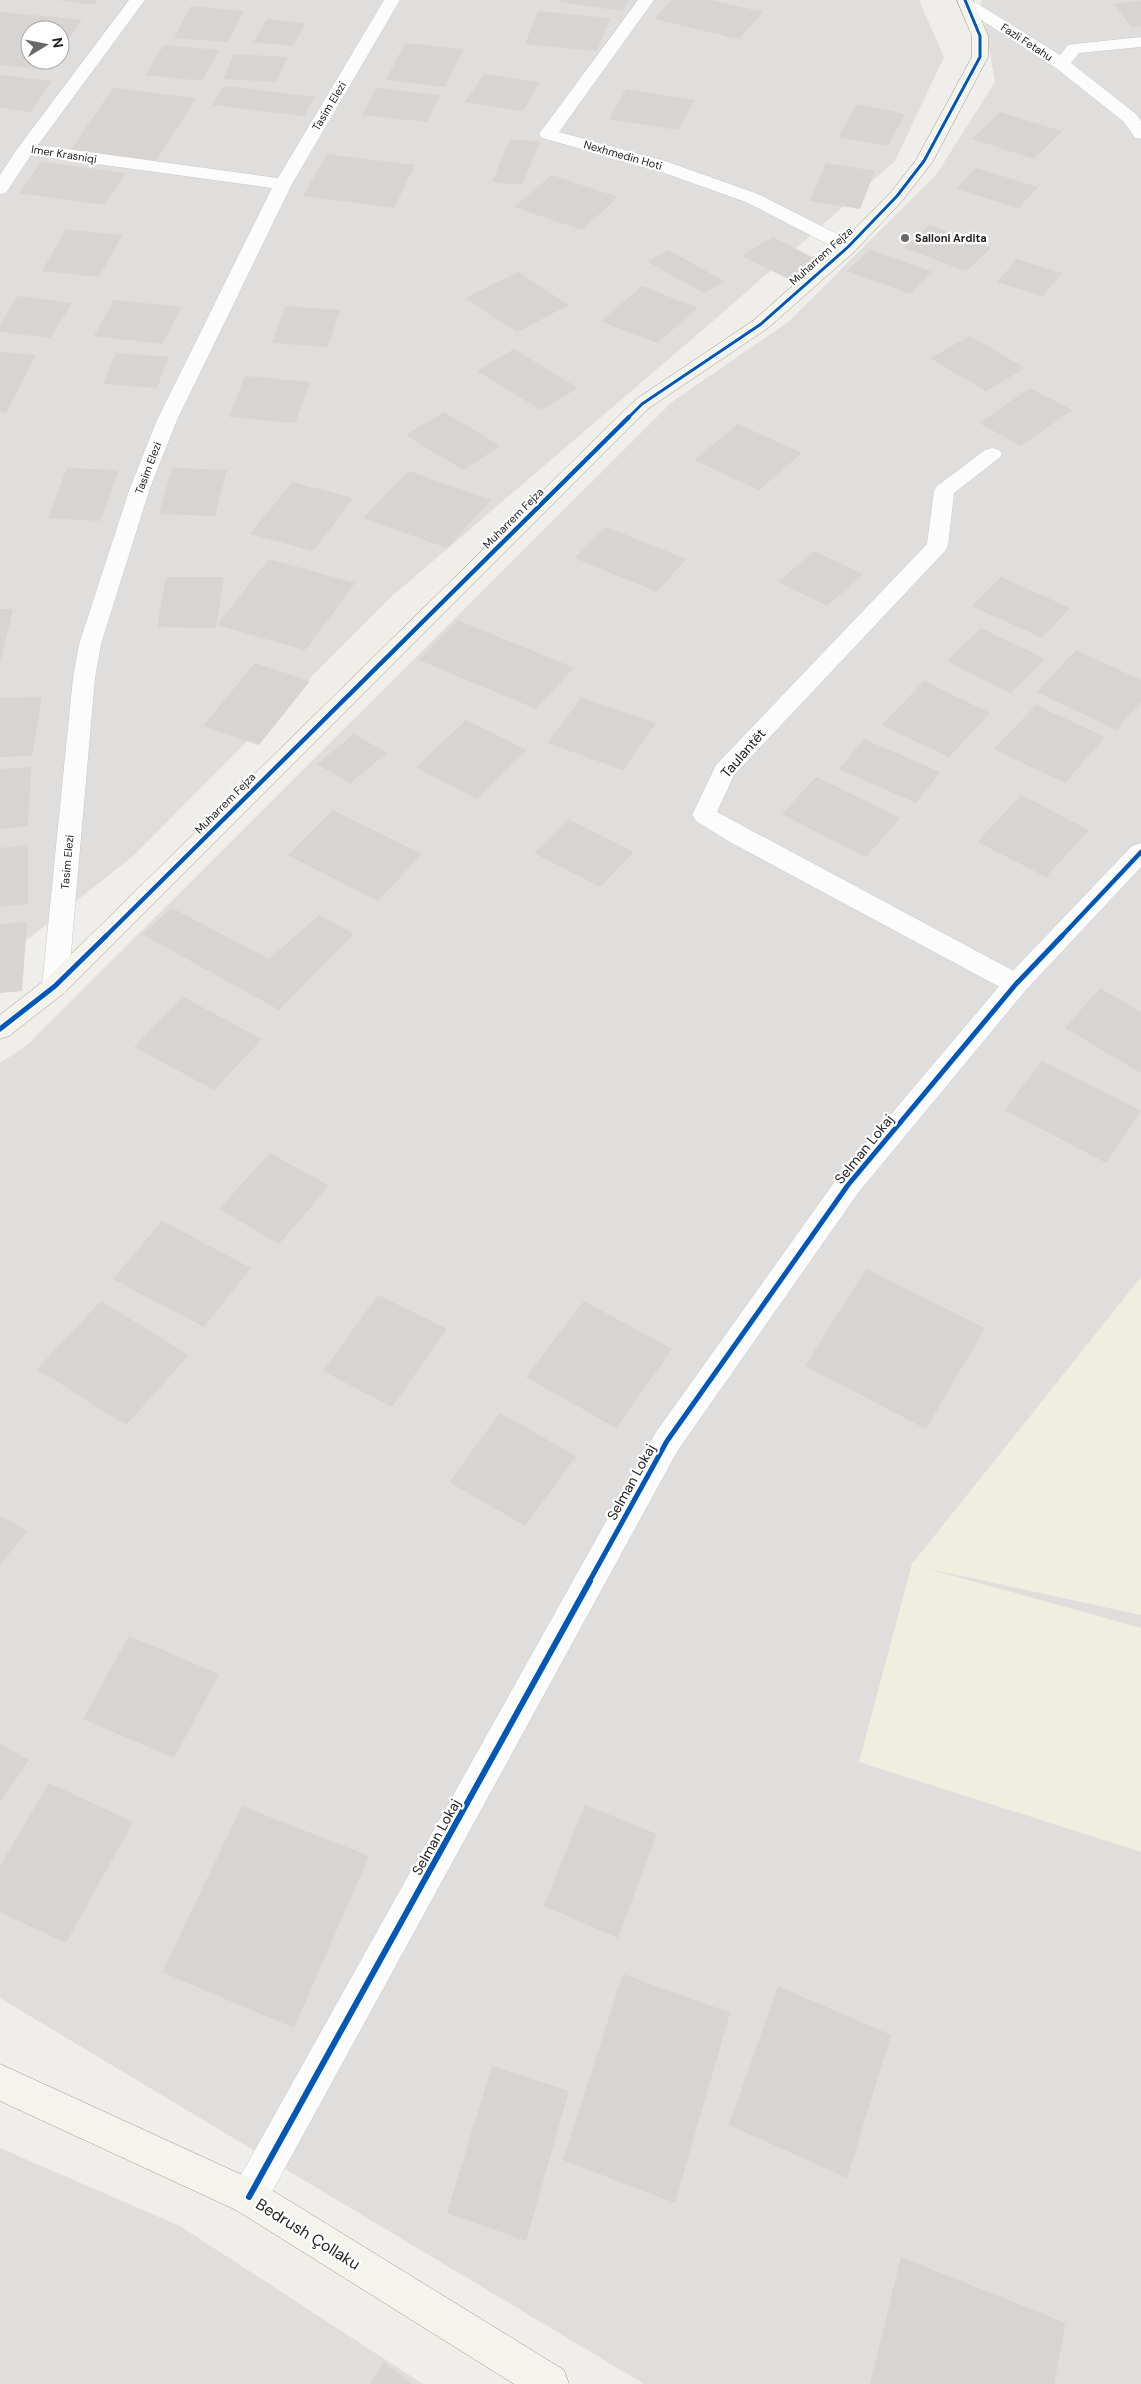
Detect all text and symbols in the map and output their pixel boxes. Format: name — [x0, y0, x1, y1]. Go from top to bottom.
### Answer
north arrow — [20, 20, 70, 70]
street label: Fazli Fetahu — [998, 20, 1056, 64]
text: N — [48, 36, 68, 49]
street label: Tasim Elezi — [309, 79, 349, 133]
street label: Nexhmedin Hoti — [582, 137, 664, 173]
street label: Imer Krasniqi — [30, 142, 98, 166]
street label: Muharrem Fejza — [786, 224, 856, 288]
place label: Salloni Ardita — [915, 231, 987, 245]
marker: Salloni Ardita — [899, 232, 911, 244]
street label: Tasim Elezi — [132, 440, 164, 496]
street label: Muharrem Fejza — [480, 485, 546, 551]
street label: Taulantët — [717, 725, 769, 781]
street label: Muharrem Fejza — [192, 770, 258, 836]
street label: Tasim Elezi — [58, 834, 76, 890]
street label: Selman Lokaj — [830, 1111, 898, 1187]
street label: Selman Lokaj — [603, 1441, 659, 1523]
street label: Selman Lokaj — [408, 1796, 464, 1878]
street label: Bedrush Çollaku — [252, 2193, 364, 2275]

